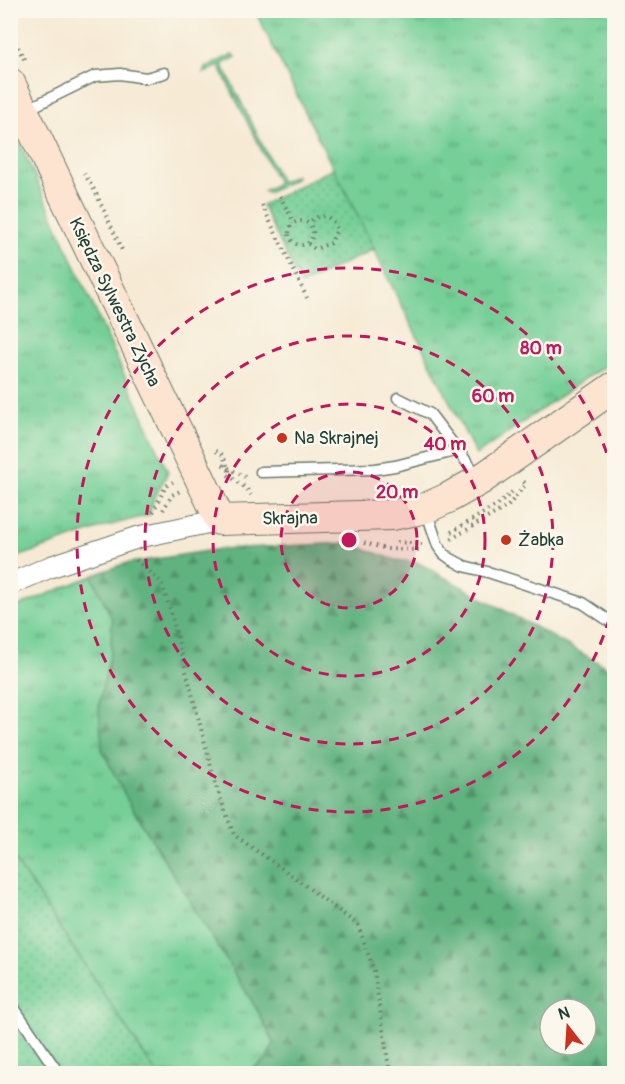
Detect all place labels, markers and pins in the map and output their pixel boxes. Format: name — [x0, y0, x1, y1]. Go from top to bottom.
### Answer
place label: Na Skrajnej — [294, 427, 379, 450]
marker: Na Skrajnej — [275, 431, 289, 445]
place label: Żabka — [518, 529, 564, 552]
centre of rings — [339, 530, 359, 550]
marker: Żabka — [499, 533, 513, 547]

